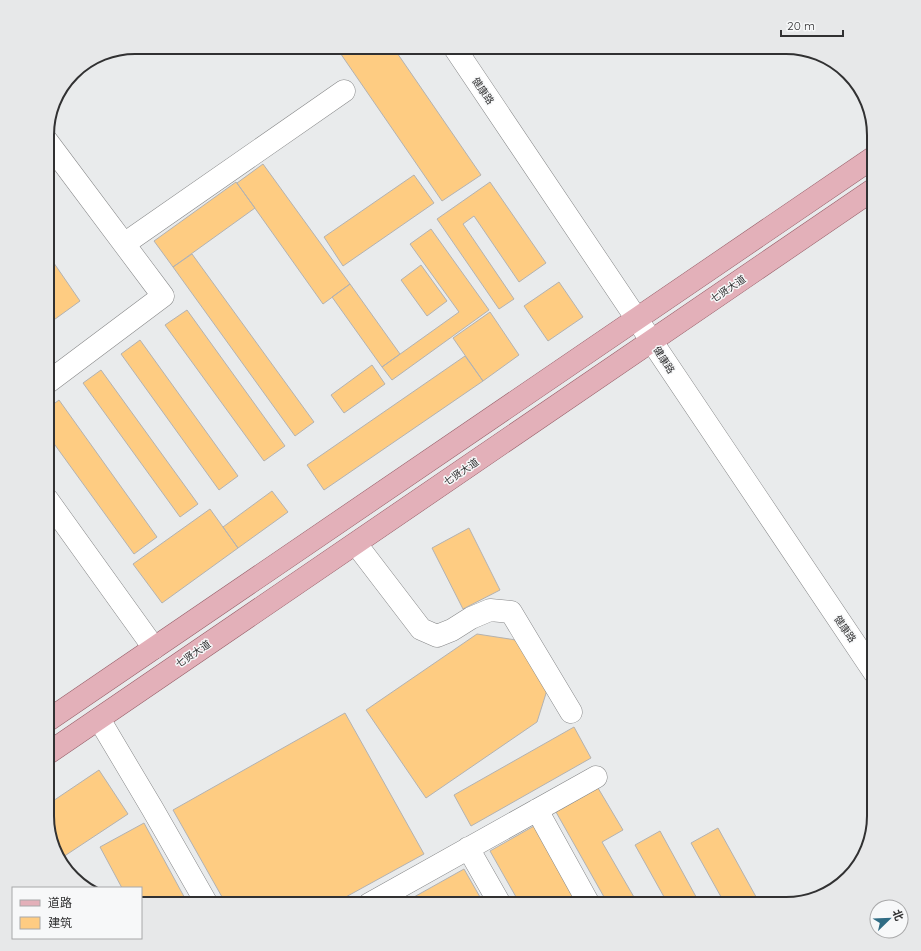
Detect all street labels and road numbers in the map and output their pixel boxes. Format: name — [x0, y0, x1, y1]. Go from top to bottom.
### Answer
street label: 健康路 — [469, 75, 497, 107]
street label: 七贤大道 — [708, 272, 748, 306]
street label: 健康路 — [650, 344, 678, 376]
street label: 七贤大道 — [441, 455, 481, 489]
street label: 健康路 — [831, 613, 859, 645]
street label: 七贤大道 — [173, 637, 213, 671]

